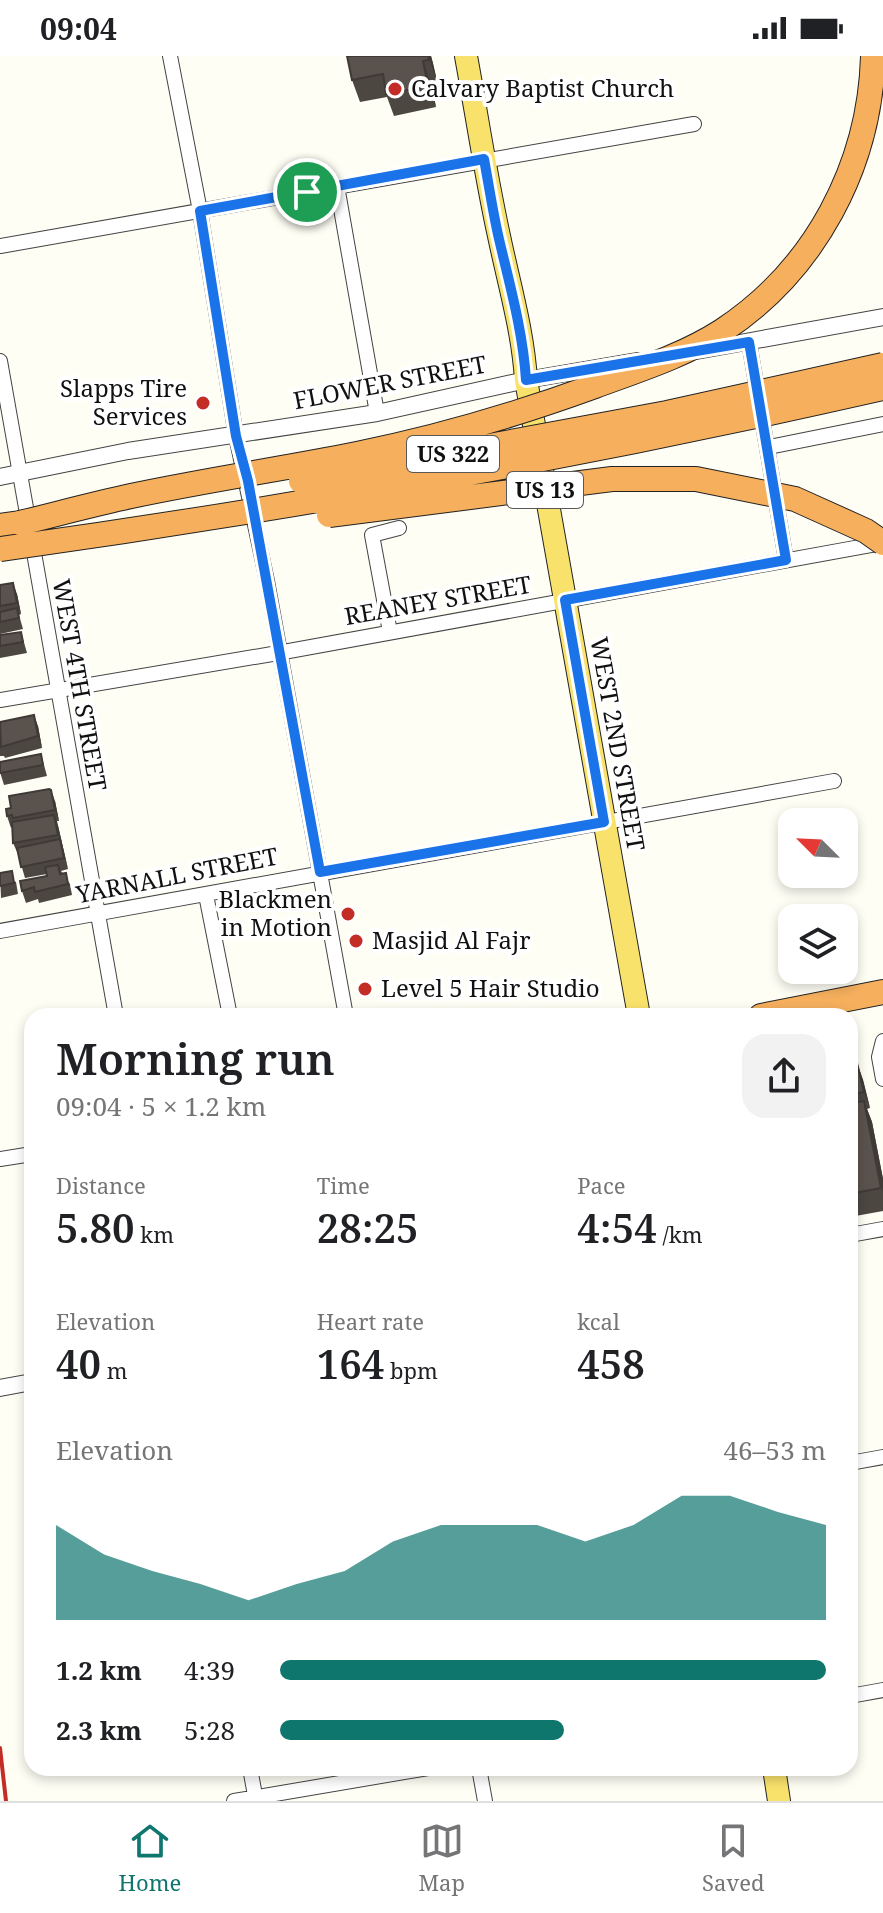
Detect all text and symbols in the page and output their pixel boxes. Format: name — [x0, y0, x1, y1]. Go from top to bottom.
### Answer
text: 09:04 — [40, 8, 117, 49]
place label: Calvary Baptist Church — [411, 71, 674, 104]
marker: Calvary Baptist Church — [386, 80, 404, 98]
pin — [273, 158, 341, 226]
icon: arrive — [285, 170, 329, 214]
street label: FLOWER STREET — [290, 347, 489, 416]
place label: Slapps Tire Services — [60, 371, 187, 432]
marker: Slapps Tire Services — [194, 394, 212, 412]
road number: US 322 — [407, 436, 499, 472]
road number: US 13 — [507, 472, 583, 508]
street label: REANEY STREET — [342, 567, 534, 632]
street label: WEST 4TH STREET — [46, 576, 115, 794]
street label: WEST 2ND STREET — [583, 634, 654, 854]
north arrow — [778, 808, 858, 888]
map controls — [778, 808, 858, 984]
street label: YARNALL STREET — [72, 839, 281, 910]
place label: Blackmen in Motion — [219, 882, 332, 943]
button: layers — [778, 904, 858, 984]
marker: Blackmen in Motion — [339, 905, 357, 923]
place label: Masjid Al Fajr — [372, 923, 531, 956]
marker: Masjid Al Fajr — [347, 932, 365, 950]
place label: Level 5 Hair Studio — [381, 971, 600, 1004]
marker: Level 5 Hair Studio — [356, 980, 374, 998]
text: Morning run — [56, 1028, 335, 1088]
button: share — [742, 1034, 826, 1118]
text: 09:04 · 5 × 1.2 km — [56, 1088, 266, 1124]
text: Distance — [56, 1170, 146, 1200]
text: Time — [317, 1170, 370, 1200]
text: Pace — [577, 1170, 626, 1200]
text: 5.80 — [56, 1200, 135, 1255]
text: 28:25 — [317, 1200, 419, 1255]
text: 4:54 — [577, 1200, 657, 1255]
text: km — [135, 1219, 174, 1249]
text: /km — [657, 1219, 703, 1249]
text: Elevation — [56, 1306, 155, 1336]
text: Heart rate — [317, 1306, 424, 1336]
text: kcal — [577, 1306, 620, 1336]
text: 40 — [56, 1336, 101, 1391]
text: 164 — [317, 1336, 384, 1391]
text: 458 — [577, 1336, 645, 1391]
text: m — [101, 1355, 128, 1385]
text: bpm — [384, 1355, 438, 1385]
text: Elevation — [56, 1432, 173, 1468]
text: 46–53 m — [724, 1432, 826, 1468]
text: 1.2 km — [56, 1652, 142, 1688]
text: 4:39 — [184, 1652, 235, 1688]
text: 2.3 km — [56, 1712, 142, 1748]
text: 5:28 — [184, 1712, 235, 1748]
tab: Home — [119, 1819, 181, 1897]
tab: Map — [418, 1819, 465, 1897]
tab: Saved — [702, 1819, 764, 1897]

